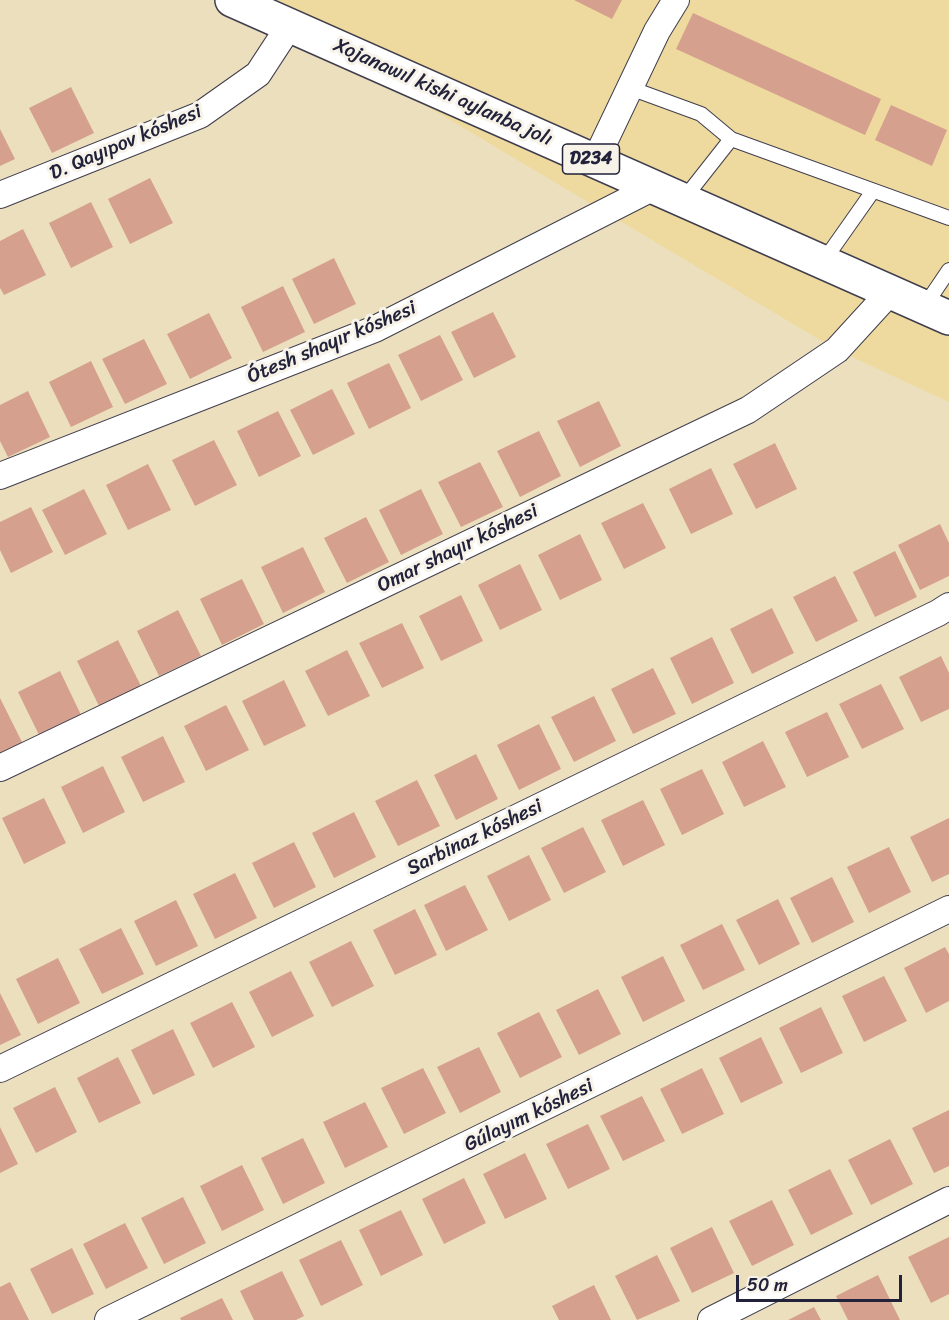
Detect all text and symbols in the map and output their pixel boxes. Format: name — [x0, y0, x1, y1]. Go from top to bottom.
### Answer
street label: Xojanawıl kishi aylanba jolı — [330, 34, 556, 152]
street label: D. Qayıpov kóshesi — [46, 100, 206, 186]
road number: D234 — [562, 144, 620, 174]
street label: Ótesh shayır kóshesi — [244, 297, 420, 389]
street label: Omar shayır kóshesi — [374, 500, 542, 598]
street label: Sarbinaz kóshesi — [403, 795, 547, 881]
street label: Gúlayım kóshesi — [460, 1074, 598, 1158]
scale bar — [739, 1263, 906, 1301]
text: 50 m — [747, 1269, 788, 1301]

